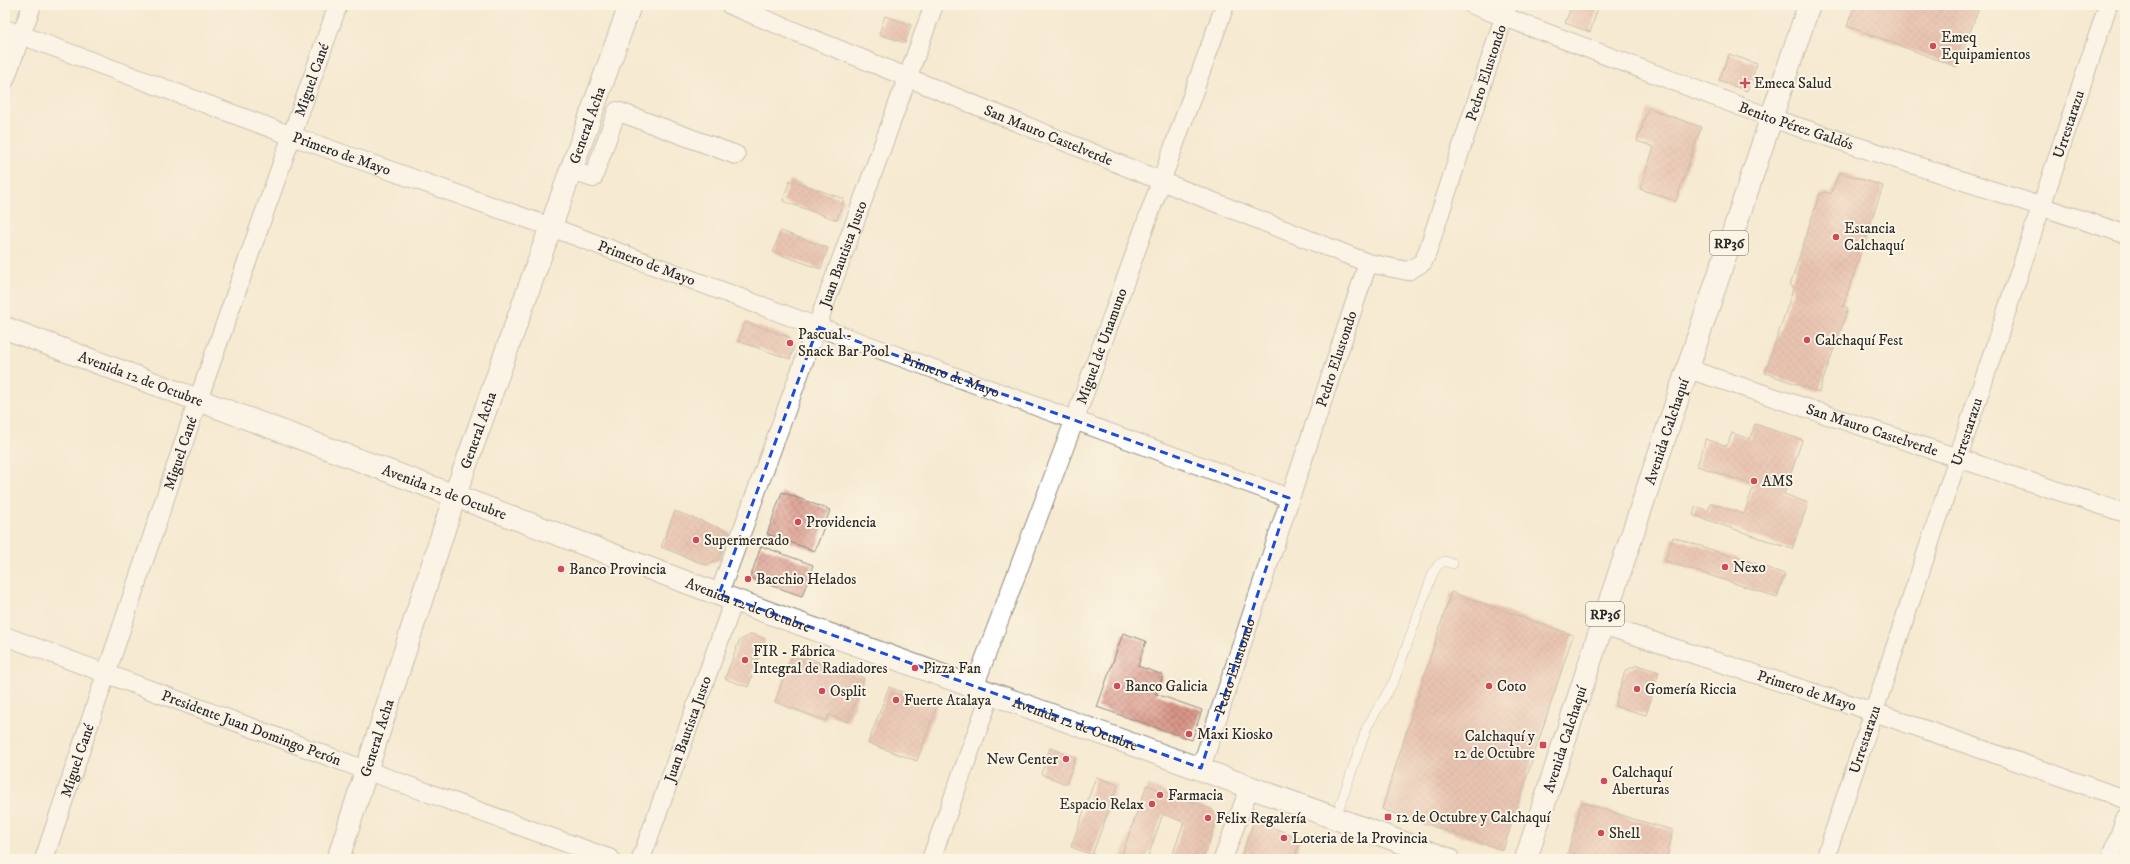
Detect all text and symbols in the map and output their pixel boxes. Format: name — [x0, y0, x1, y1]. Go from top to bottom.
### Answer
street label: Pedro Elustondo — [1462, 22, 1511, 124]
place label: Emeq Equipamientos — [1941, 28, 2030, 64]
street label: Miguel Cané — [290, 40, 334, 119]
marker: Emeq Equipamientos — [1928, 41, 1938, 51]
place label: Emeca Salud — [1754, 74, 1832, 93]
marker: Emeca Salud — [1739, 77, 1751, 89]
street label: General Acha — [565, 84, 610, 167]
street label: Urrestarazu — [2049, 88, 2089, 161]
street label: Benito Pérez Galdós — [1736, 98, 1856, 154]
street label: San Mauro Castelverde — [981, 101, 1116, 170]
street label: Primero de Mayo — [290, 128, 393, 180]
street label: Juan Bautista Justo — [815, 198, 872, 312]
place label: Estancia Calchaquí — [1844, 219, 1905, 255]
road number: RP36 — [1710, 231, 1748, 255]
marker: Estancia Calchaquí — [1831, 232, 1841, 242]
street label: Primero de Mayo — [595, 236, 698, 290]
street label: Miguel de Unamuno — [1072, 286, 1132, 407]
street label: Pedro Elustondo — [1312, 308, 1362, 410]
place label: Pascual - Snack Bar Pool — [798, 325, 890, 361]
place label: Calchaquí Fest — [1815, 331, 1903, 350]
marker: Calchaquí Fest — [1802, 335, 1812, 345]
marker: Pascual - Snack Bar Pool — [785, 338, 795, 348]
street label: Avenida 12 de Octubre — [76, 347, 206, 411]
street label: Primero de Mayo — [899, 349, 1002, 402]
street label: Avenida Calchaquí — [1640, 375, 1694, 487]
street label: General Acha — [456, 389, 501, 472]
street label: Urrestarazu — [1947, 396, 1987, 468]
street label: San Mauro Castelverde — [1804, 400, 1940, 461]
street label: Miguel Cané — [159, 413, 202, 493]
street label: Avenida 12 de Octubre — [379, 460, 509, 524]
place label: AMS — [1762, 472, 1793, 491]
marker: AMS — [1749, 476, 1759, 486]
place label: Providencia — [806, 513, 877, 532]
marker: Providencia — [793, 517, 803, 527]
place label: Supermercado — [704, 531, 789, 550]
marker: Supermercado — [691, 535, 701, 545]
place label: Nexo — [1733, 558, 1766, 577]
place label: Banco Provincia — [569, 560, 667, 579]
marker: Nexo — [1720, 562, 1730, 572]
marker: Banco Provincia — [556, 564, 566, 574]
place label: Bacchio Helados — [756, 570, 856, 589]
street label: Avenida 12 de Octubre — [683, 574, 813, 637]
marker: Bacchio Helados — [743, 574, 753, 584]
road number: RP36 — [1586, 602, 1624, 626]
street label: Pedro Elustondo — [1210, 616, 1260, 717]
place label: FIR - Fábrica Integral de Radiadores — [753, 642, 887, 678]
marker: FIR - Fábrica Integral de Radiadores — [740, 655, 750, 665]
place label: Pizza Fan — [923, 659, 981, 678]
marker: Pizza Fan — [910, 663, 920, 673]
street label: Primero de Mayo — [1755, 666, 1859, 716]
street label: Juan Bautista Justo — [660, 674, 716, 787]
place label: Banco Galicia — [1125, 677, 1208, 696]
place label: Coto — [1497, 677, 1526, 696]
place label: Gomería Riccia — [1645, 680, 1737, 699]
marker: Banco Galicia — [1112, 681, 1122, 691]
marker: Coto — [1484, 681, 1494, 691]
place label: Osplit — [830, 682, 866, 701]
street label: Avenida Calchaquí — [1539, 683, 1592, 795]
marker: Gomería Riccia — [1632, 684, 1642, 694]
street label: Presidente Juan Domingo Perón — [159, 686, 344, 770]
marker: Osplit — [817, 686, 827, 696]
place label: Fuerte Atalaya — [904, 691, 992, 710]
street label: Avenida 12 de Octubre — [1010, 693, 1140, 756]
marker: Fuerte Atalaya — [891, 695, 901, 705]
street label: General Acha — [356, 696, 399, 780]
street label: Urrestarazu — [1845, 703, 1885, 776]
street label: Miguel Cané — [56, 721, 99, 800]
place label: Maxi Kiosko — [1197, 725, 1273, 744]
place label: Calchaquí y 12 de Octubre — [1454, 727, 1536, 763]
marker: Maxi Kiosko — [1184, 729, 1194, 739]
marker: Calchaquí y 12 de Octubre — [1538, 740, 1548, 750]
place label: New Center — [986, 750, 1058, 769]
marker: New Center — [1061, 754, 1071, 764]
place label: Calchaquí Aberturas — [1612, 763, 1673, 799]
marker: Calchaquí Aberturas — [1599, 776, 1609, 786]
place label: Farmacia — [1168, 786, 1224, 805]
marker: Farmacia — [1155, 790, 1165, 800]
place label: Espacio Relax — [1059, 795, 1145, 814]
marker: Espacio Relax — [1147, 799, 1157, 809]
place label: 12 de Octubre y Calchaquí — [1396, 808, 1552, 827]
place label: Felix Regalería — [1216, 809, 1307, 828]
marker: 12 de Octubre y Calchaquí — [1383, 812, 1393, 822]
marker: Felix Regalería — [1203, 813, 1213, 823]
place label: Shell — [1609, 824, 1640, 843]
marker: Shell — [1596, 828, 1606, 838]
place label: Loteria de la Provincia — [1292, 829, 1428, 848]
marker: Loteria de la Provincia — [1279, 833, 1289, 843]

